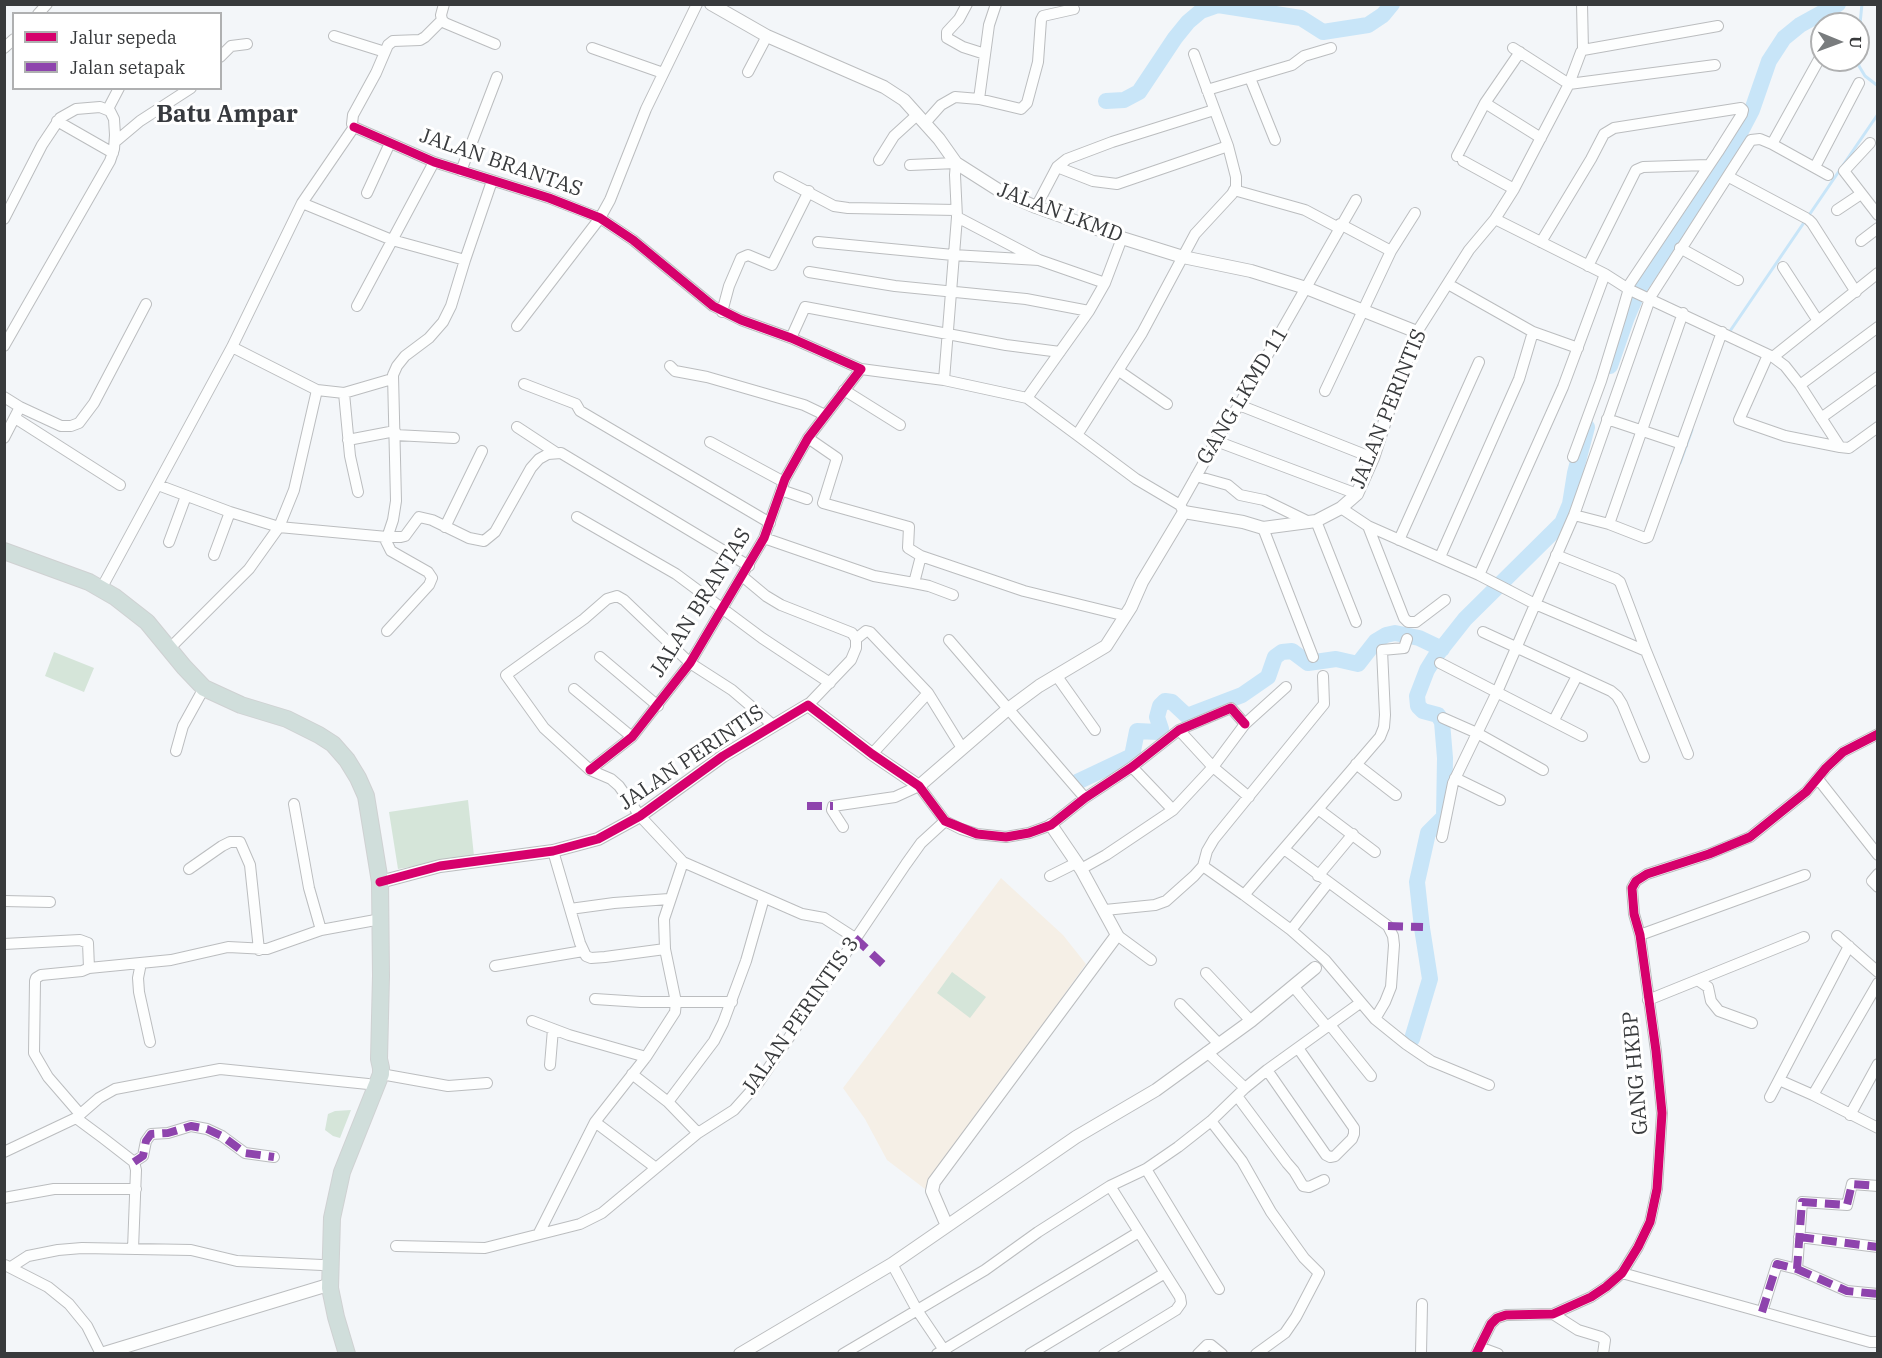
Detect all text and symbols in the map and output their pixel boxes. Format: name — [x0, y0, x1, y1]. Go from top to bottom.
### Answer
legend — [12, 12, 222, 90]
north arrow — [1810, 12, 1870, 72]
text: Jalur sepeda — [70, 26, 177, 49]
text: U — [1846, 36, 1866, 49]
text: Jalan setapak — [70, 56, 185, 79]
district label: Batu Ampar — [156, 101, 298, 129]
street label: JALAN BRANTAS — [416, 123, 586, 203]
street label: JALAN LKMD — [994, 178, 1126, 248]
street label: GANG LKMD 11 — [1192, 323, 1294, 469]
street label: JALAN PERINTIS — [1346, 326, 1432, 492]
street label: JALAN BRANTAS — [645, 524, 757, 682]
street label: JALAN PERINTIS — [615, 700, 769, 816]
street label: JALAN PERINTIS 3 — [737, 932, 865, 1100]
street label: GANG HKBP — [1618, 1010, 1654, 1136]

